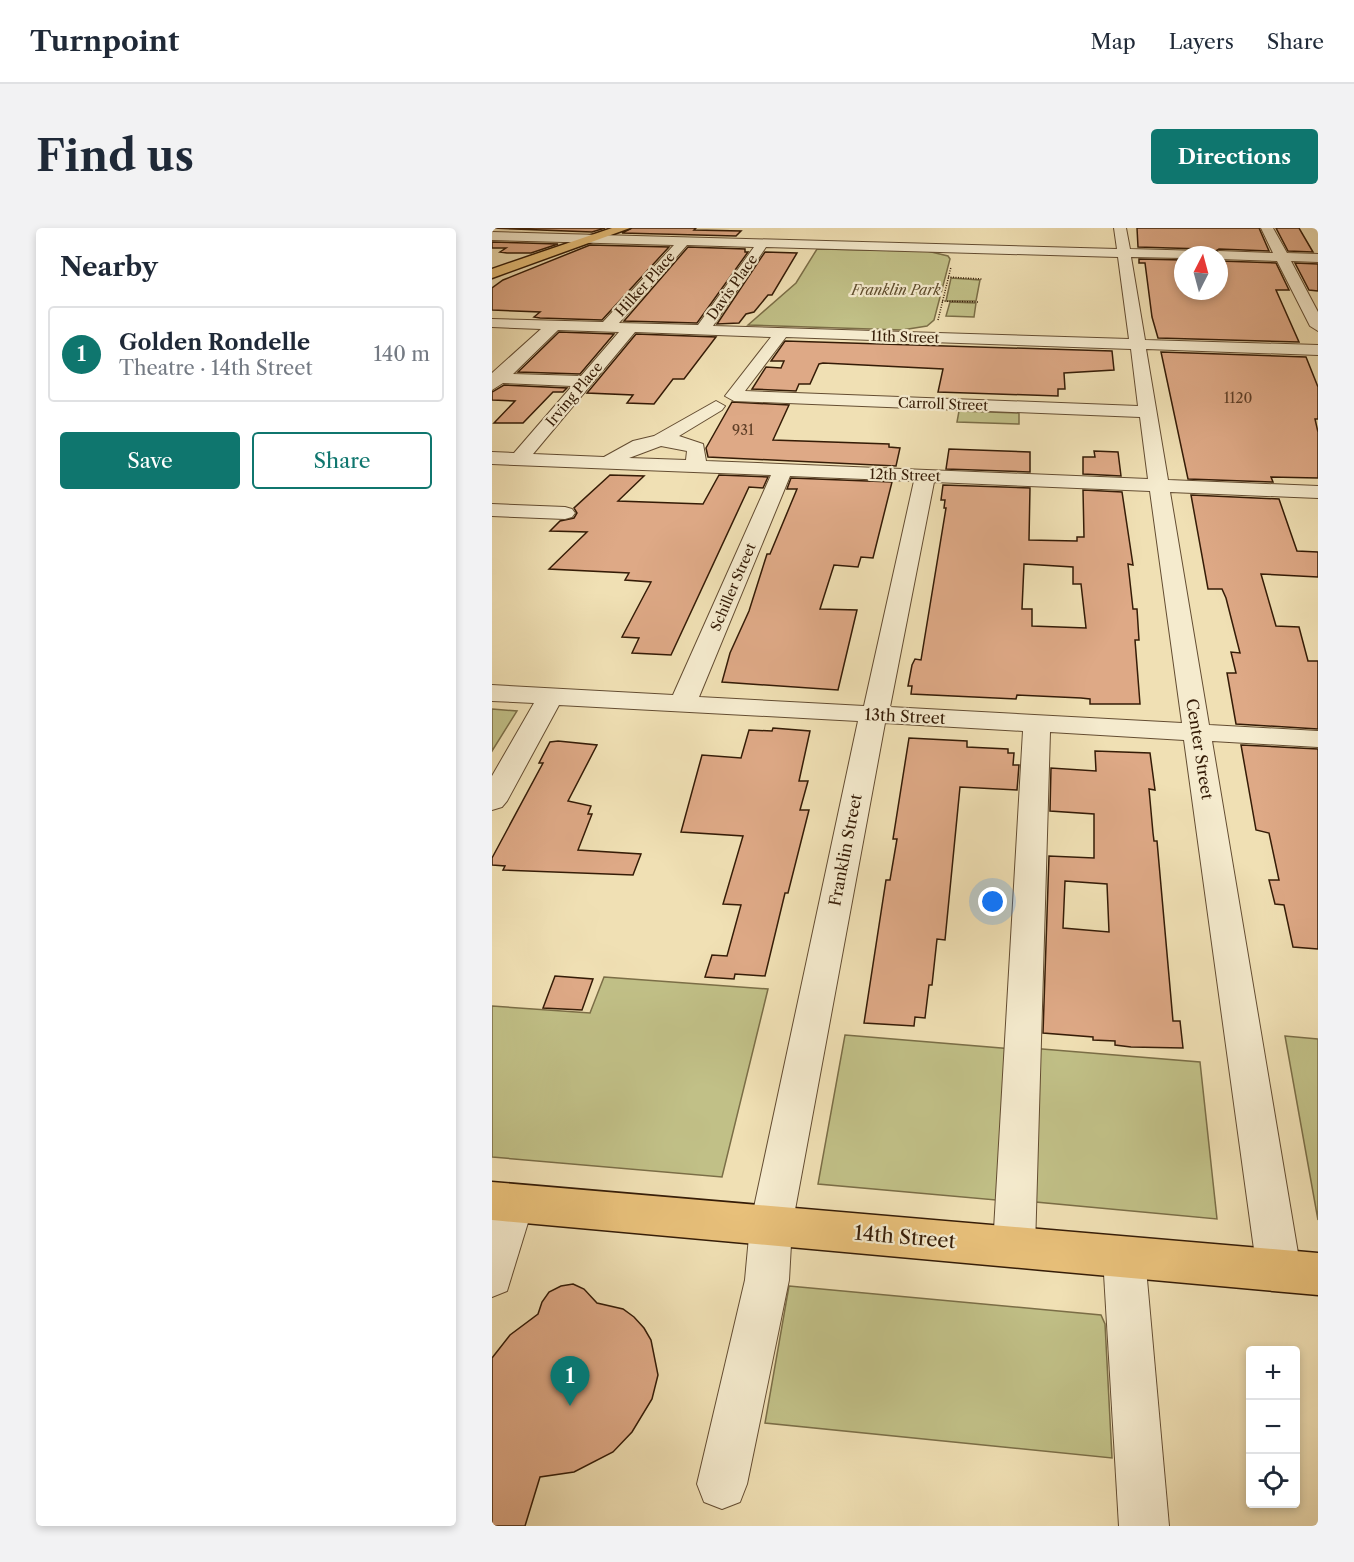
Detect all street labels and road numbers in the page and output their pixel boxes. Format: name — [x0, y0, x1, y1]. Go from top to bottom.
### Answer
street label: Hilker Place — [611, 248, 679, 320]
street label: Davis Place — [703, 251, 761, 323]
street label: 11th Street — [870, 327, 940, 347]
street label: Irving Place — [542, 358, 606, 430]
street label: Carroll Street — [898, 393, 988, 415]
street label: 12th Street — [869, 465, 941, 485]
street label: Schiller Street — [706, 540, 760, 634]
street label: Center Street — [1182, 697, 1218, 801]
street label: 13th Street — [864, 704, 946, 728]
street label: Franklin Street — [824, 792, 866, 908]
street label: 14th Street — [853, 1221, 957, 1253]

